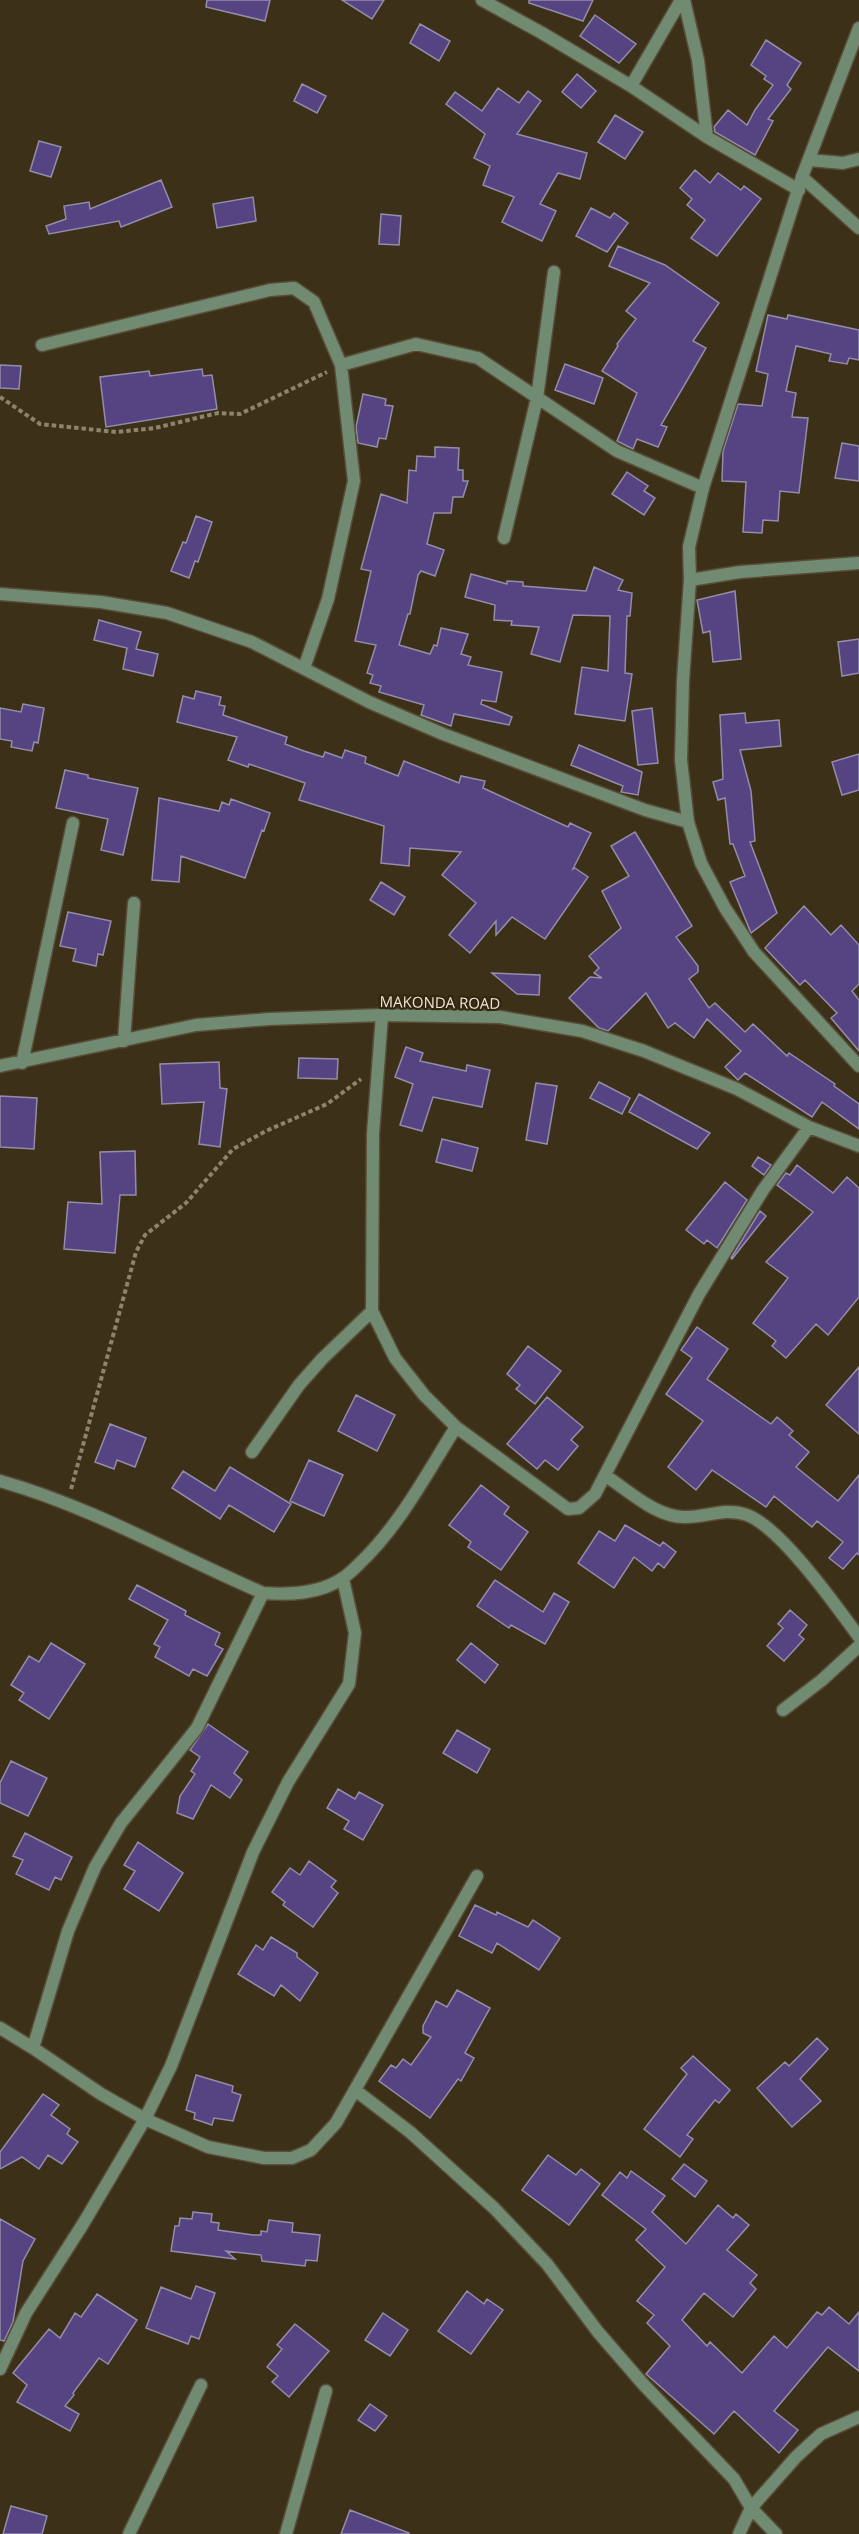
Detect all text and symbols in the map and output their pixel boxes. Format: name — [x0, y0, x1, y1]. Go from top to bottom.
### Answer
street label: MAKONDA ROAD — [379, 991, 501, 1013]

